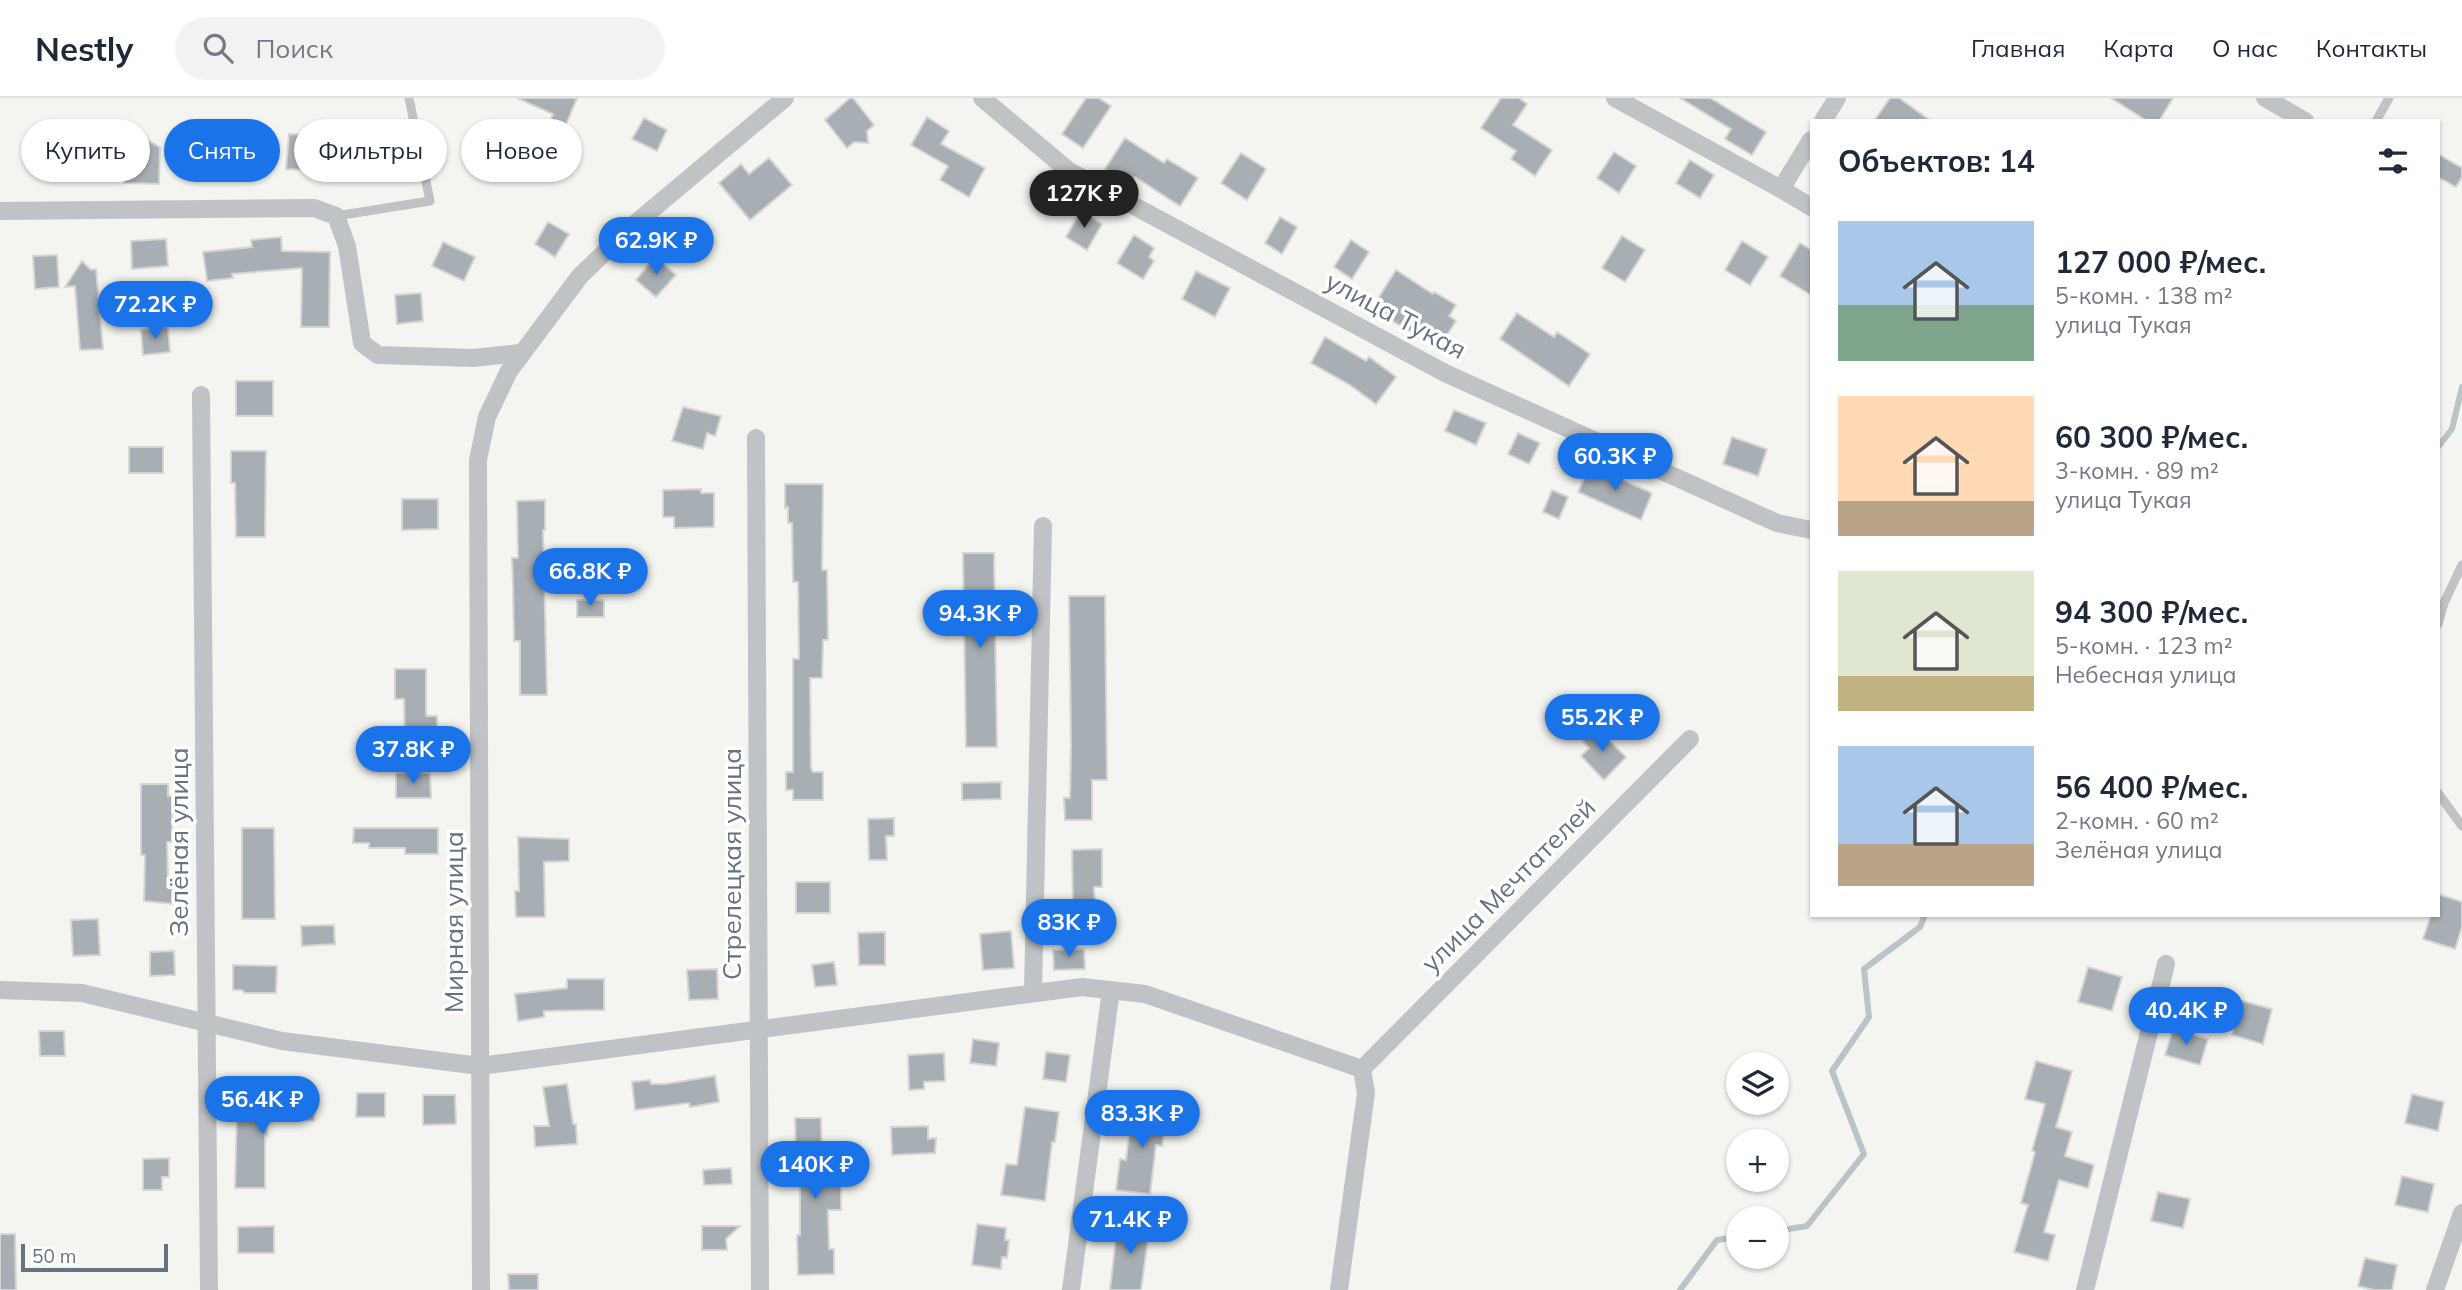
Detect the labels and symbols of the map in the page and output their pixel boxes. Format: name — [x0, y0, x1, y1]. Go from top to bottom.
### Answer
pin: 127K ₽ — [1027, 170, 1141, 230]
pin: 62.9K ₽ — [591, 218, 721, 277]
street label: улица Тукая — [1320, 264, 1472, 366]
pin: 72.2K ₽ — [90, 282, 220, 341]
pin: 60.3K ₽ — [1550, 434, 1680, 493]
pin: 66.8K ₽ — [525, 548, 655, 608]
pin: 94.3K ₽ — [915, 590, 1045, 650]
pin: 55.2K ₽ — [1537, 694, 1667, 754]
pin: 37.8K ₽ — [348, 726, 478, 786]
street label: Зелёная улица — [162, 747, 195, 937]
street label: Стрелецкая улица — [715, 748, 748, 980]
street label: улица Мечтателей — [1414, 791, 1602, 979]
street label: Мирная улица — [437, 831, 470, 1013]
pin: 83K ₽ — [1020, 900, 1118, 959]
pin: 40.4K ₽ — [2121, 988, 2251, 1047]
pin: 56.4K ₽ — [197, 1076, 327, 1136]
pin: 83.3K ₽ — [1077, 1090, 1207, 1150]
pin: 140K ₽ — [758, 1142, 872, 1201]
pin: 71.4K ₽ — [1065, 1196, 1195, 1256]
scale bar — [21, 1241, 168, 1273]

